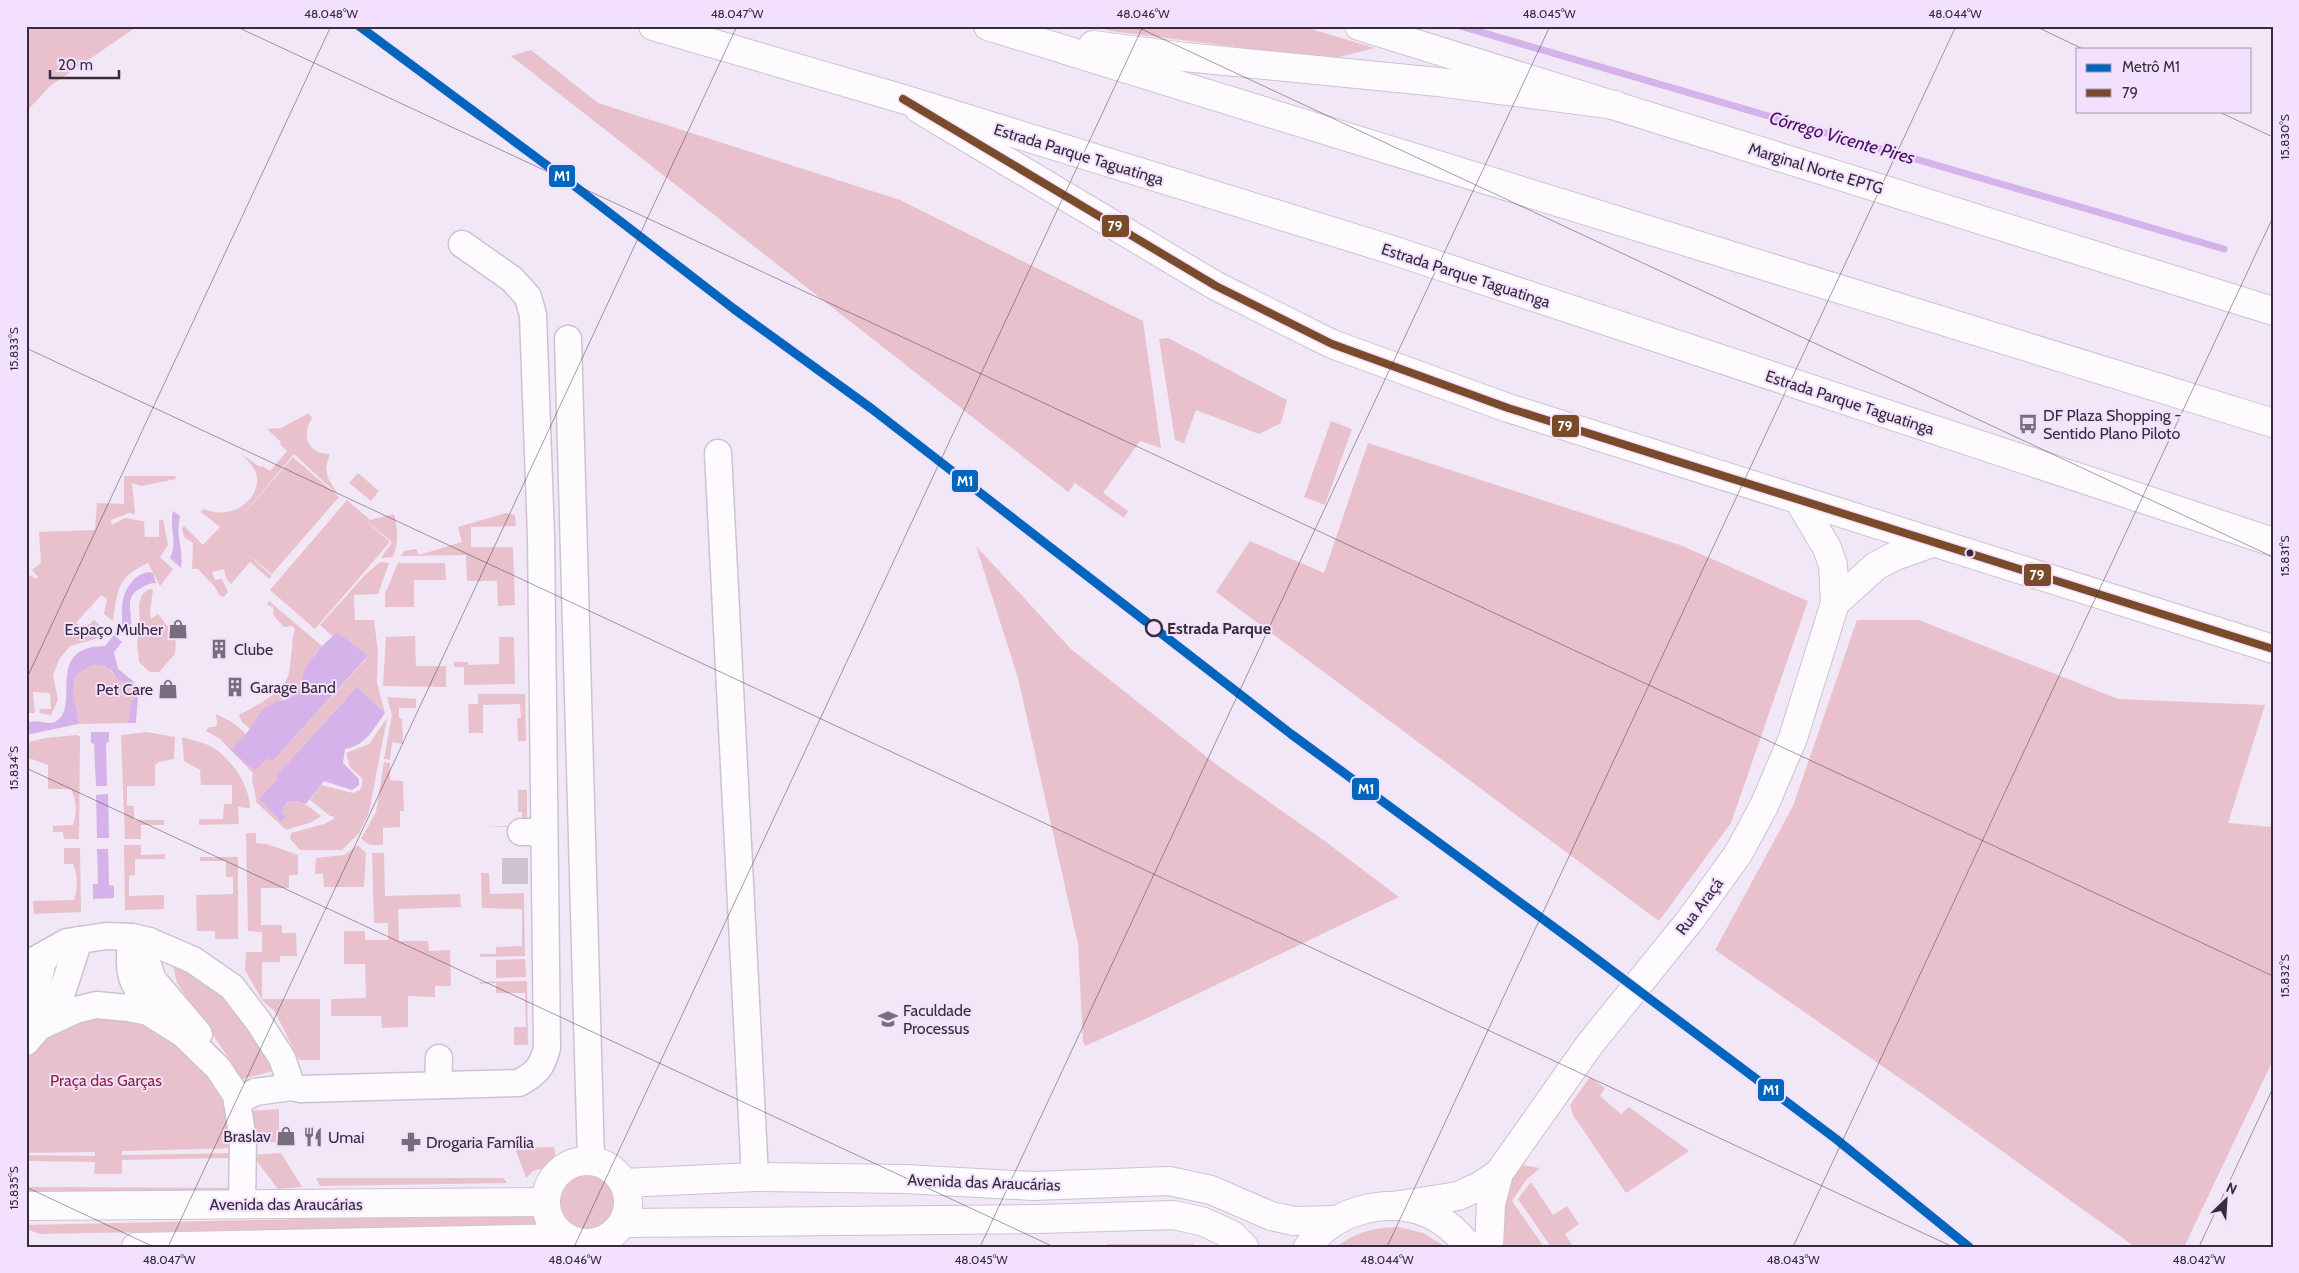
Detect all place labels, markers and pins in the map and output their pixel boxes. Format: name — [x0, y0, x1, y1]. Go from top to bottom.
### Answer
place label: DF Plaza Shopping - Sentido Plano Piloto — [2043, 406, 2181, 443]
bus stop icon: DF Plaza Shopping - Sentido Plano Piloto — [2017, 413, 2039, 435]
unlabelled marker — [1965, 548, 1975, 558]
shop icon: Espaço Mulher — [167, 618, 189, 640]
marker: Estrada Parque — [1145, 619, 1163, 637]
place label: Estrada Parque — [1167, 619, 1271, 638]
place label: Espaço Mulher — [65, 620, 164, 639]
building icon: Clube — [208, 638, 230, 660]
place label: Clube — [234, 640, 273, 659]
building icon: Garage Band — [224, 676, 246, 698]
shop icon: Pet Care — [157, 678, 179, 700]
place label: Garage Band — [250, 678, 336, 697]
place label: Pet Care — [96, 680, 153, 699]
place label: Faculdade Processus — [903, 1001, 971, 1038]
school or university icon: Faculdade Processus — [877, 1008, 899, 1030]
shop icon: Braslav — [275, 1125, 297, 1147]
restaurant icon: Umai — [302, 1126, 324, 1148]
place label: Braslav — [223, 1127, 271, 1146]
place label: Umai — [328, 1128, 364, 1147]
pharmacy icon: Drogaria Família — [400, 1131, 422, 1153]
place label: Drogaria Família — [426, 1133, 534, 1152]

